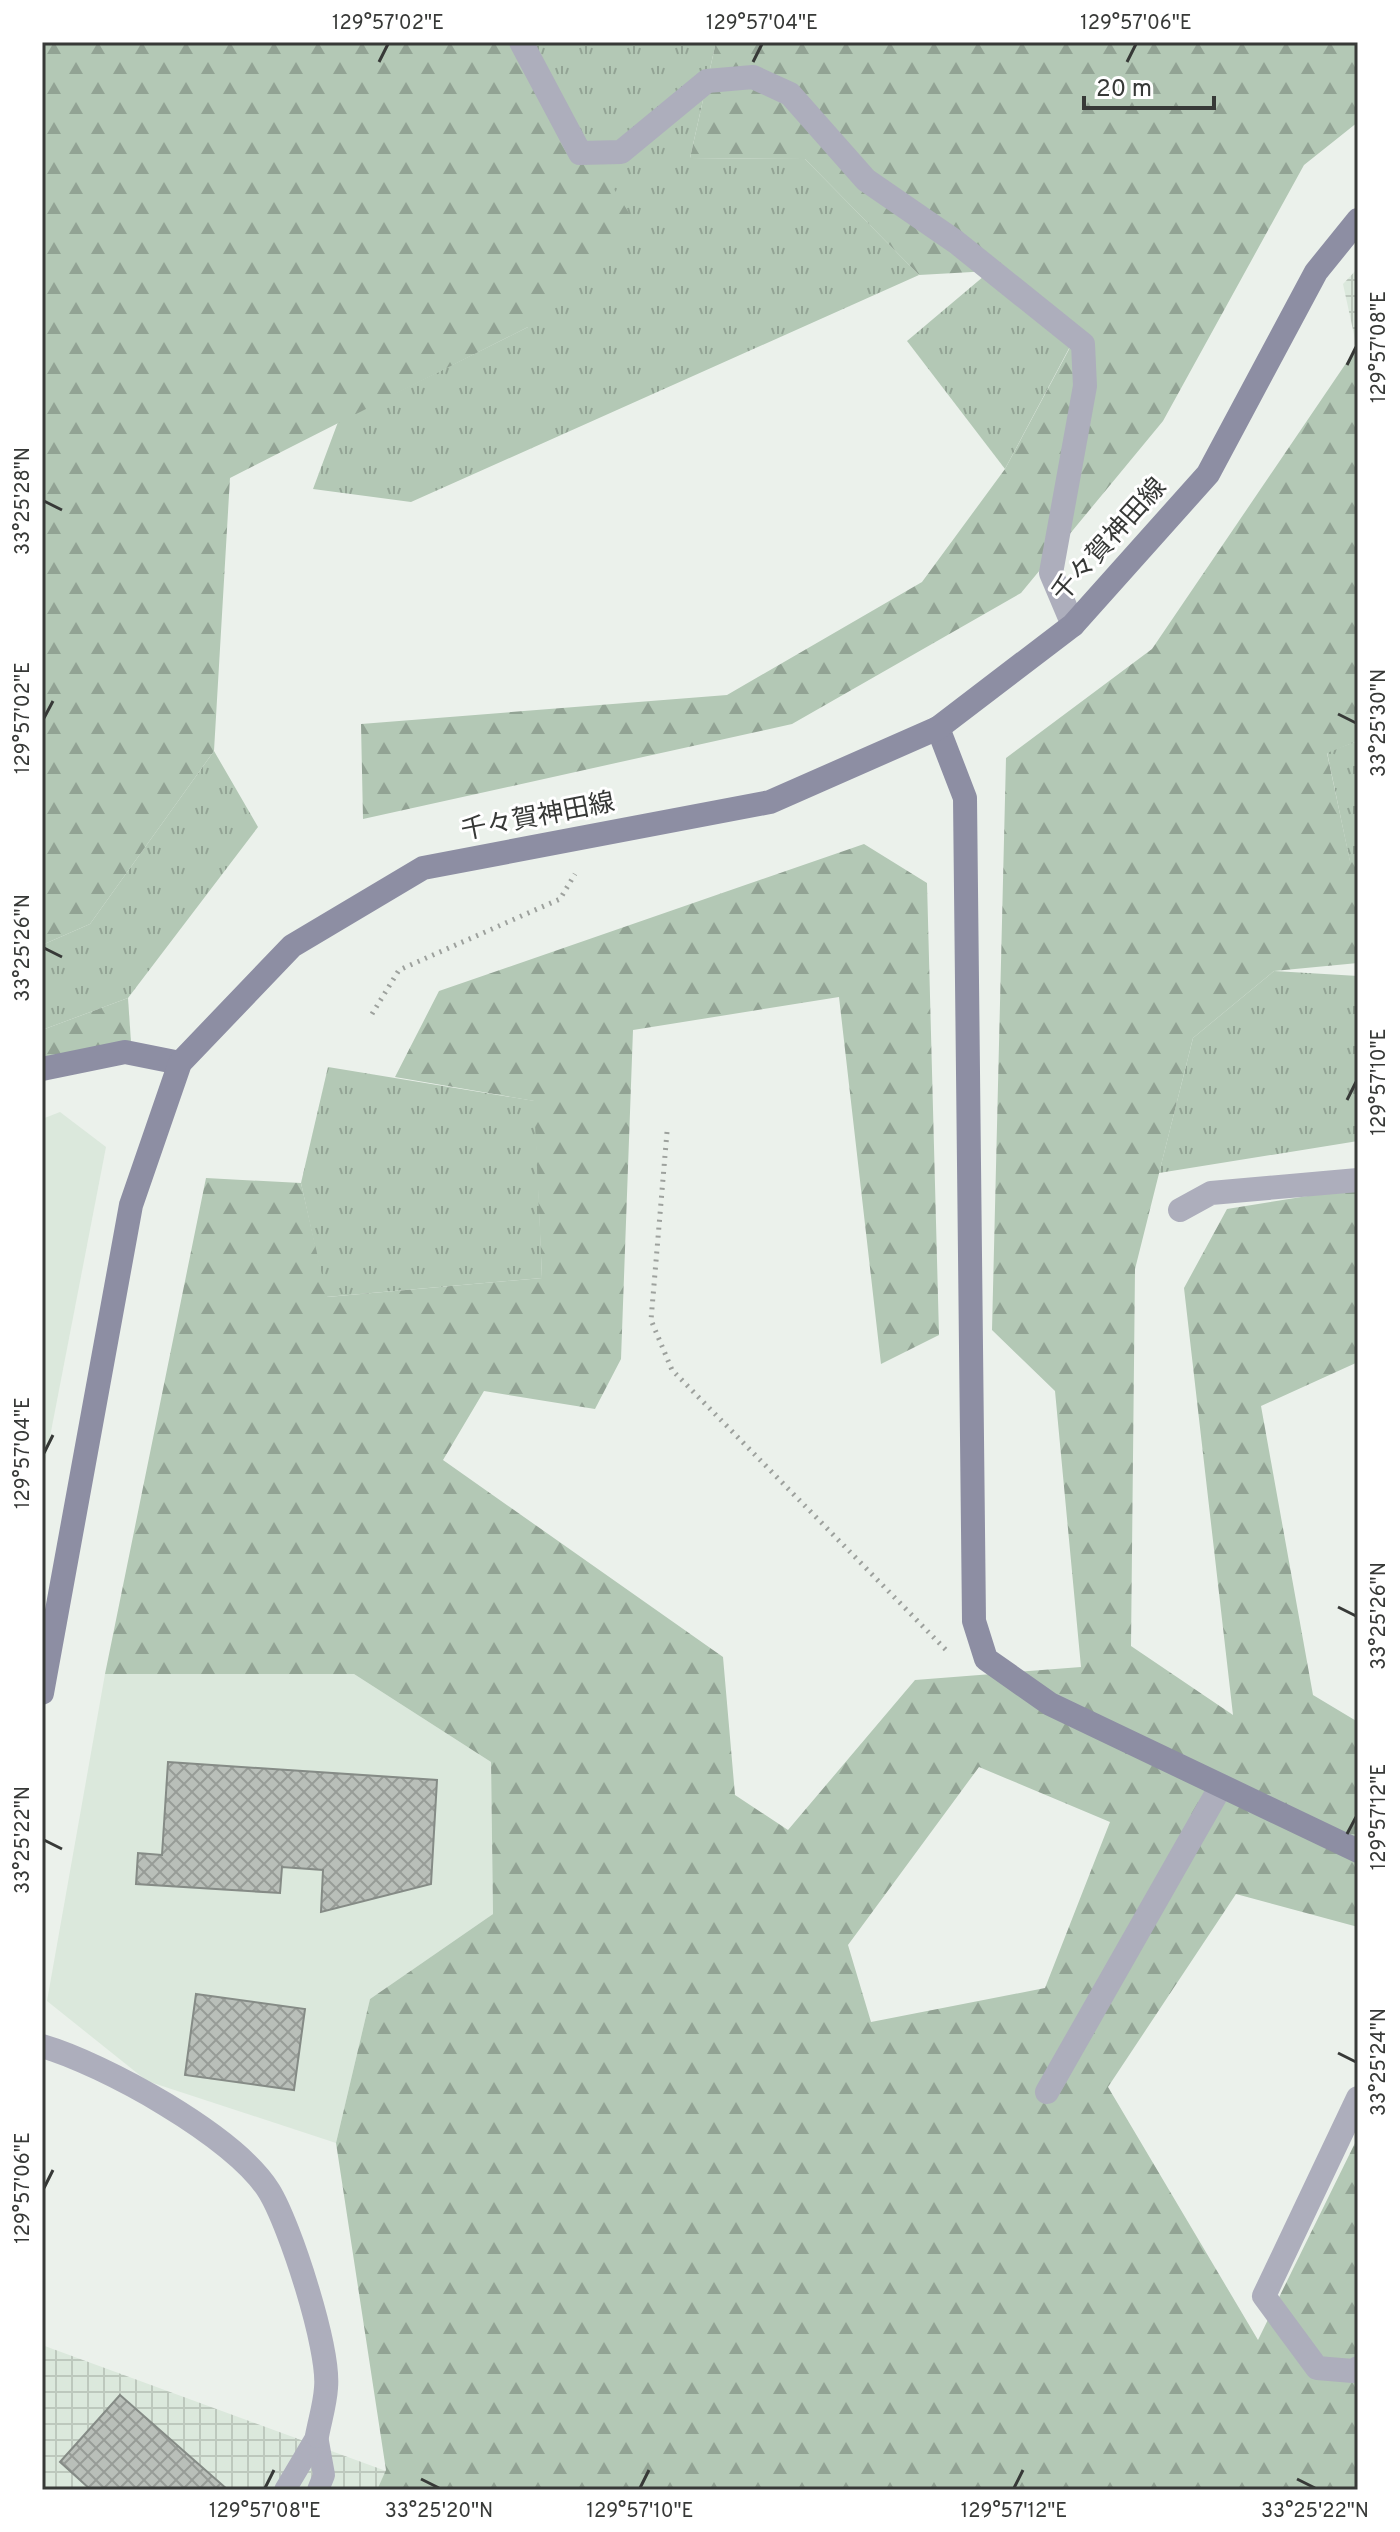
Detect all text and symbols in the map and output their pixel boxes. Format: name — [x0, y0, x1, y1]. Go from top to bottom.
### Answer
text: 129°57'02"E — [332, 11, 444, 37]
text: 129°57'04"E — [706, 11, 818, 37]
text: 129°57'06"E — [1080, 11, 1192, 37]
scale bar — [1084, 60, 1214, 110]
text: 20 m — [1096, 75, 1152, 105]
text: 129°57'08"E — [1367, 291, 1393, 403]
text: 33°25'28"N — [11, 447, 37, 555]
street label: 千々賀神田線 — [1046, 472, 1174, 610]
text: 129°57'02"E — [11, 662, 37, 774]
text: 33°25'30"N — [1367, 669, 1393, 777]
street label: 千々賀神田線 — [458, 787, 618, 849]
text: 33°25'26"N — [11, 894, 37, 1002]
text: 129°57'10"E — [1367, 1028, 1393, 1136]
text: 129°57'04"E — [11, 1397, 37, 1509]
text: 33°25'26"N — [1367, 1562, 1393, 1670]
text: 129°57'12"E — [1367, 1764, 1393, 1870]
text: 33°25'22"N — [11, 1786, 37, 1894]
text: 33°25'24"N — [1367, 2008, 1393, 2116]
text: 129°57'06"E — [11, 2132, 37, 2244]
text: 129°57'08"E — [209, 2499, 321, 2525]
text: 33°25'20"N — [385, 2499, 493, 2525]
text: 129°57'10"E — [586, 2499, 694, 2525]
text: 129°57'12"E — [961, 2499, 1067, 2525]
text: 33°25'22"N — [1261, 2499, 1369, 2525]

